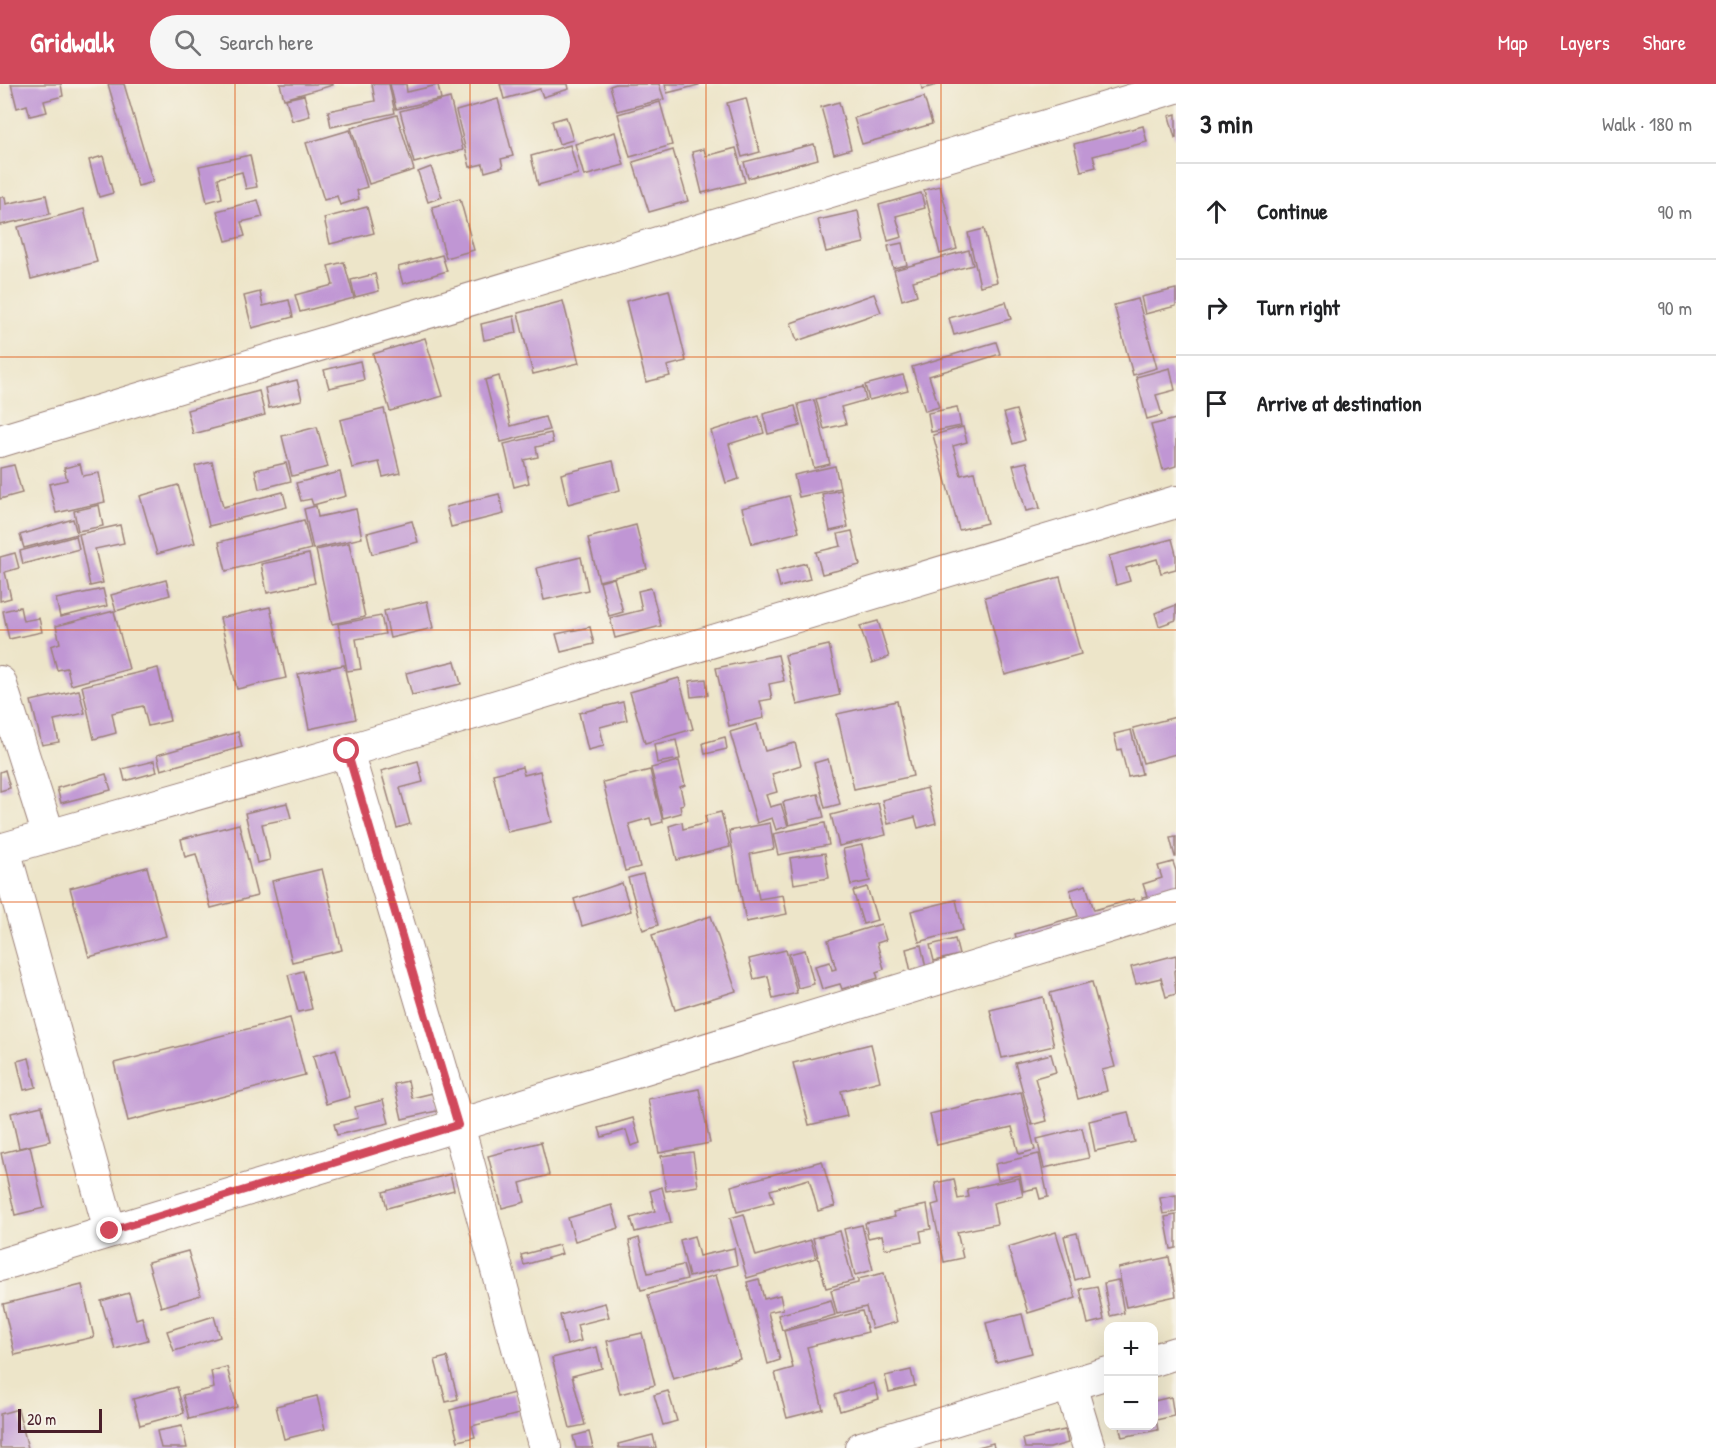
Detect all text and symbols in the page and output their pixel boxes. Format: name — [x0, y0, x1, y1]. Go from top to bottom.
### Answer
search box — [150, 15, 570, 69]
text: Gridwalk — [30, 23, 114, 61]
icon: search — [171, 26, 204, 59]
text: Search here — [219, 27, 313, 57]
text: Map — [1498, 28, 1527, 57]
text: Layers — [1560, 28, 1610, 57]
text: Share — [1643, 28, 1686, 57]
text: 3 min — [1200, 106, 1253, 141]
text: Walk · 180 m — [1602, 110, 1692, 137]
icon: ahead — [1200, 195, 1233, 228]
text: Continue — [1257, 196, 1328, 226]
text: 90 m — [1658, 198, 1692, 225]
icon: right — [1200, 291, 1233, 324]
text: Turn right — [1257, 292, 1340, 322]
text: 90 m — [1658, 294, 1692, 321]
icon: arrive — [1200, 387, 1233, 420]
text: Arrive at destination — [1257, 388, 1422, 418]
route start — [333, 737, 359, 763]
route end — [96, 1217, 122, 1243]
map controls — [1104, 1322, 1158, 1430]
button: + — [1104, 1322, 1158, 1376]
button: − — [1104, 1376, 1158, 1430]
scale bar — [18, 1406, 102, 1434]
text: 20 m — [27, 1408, 56, 1430]

